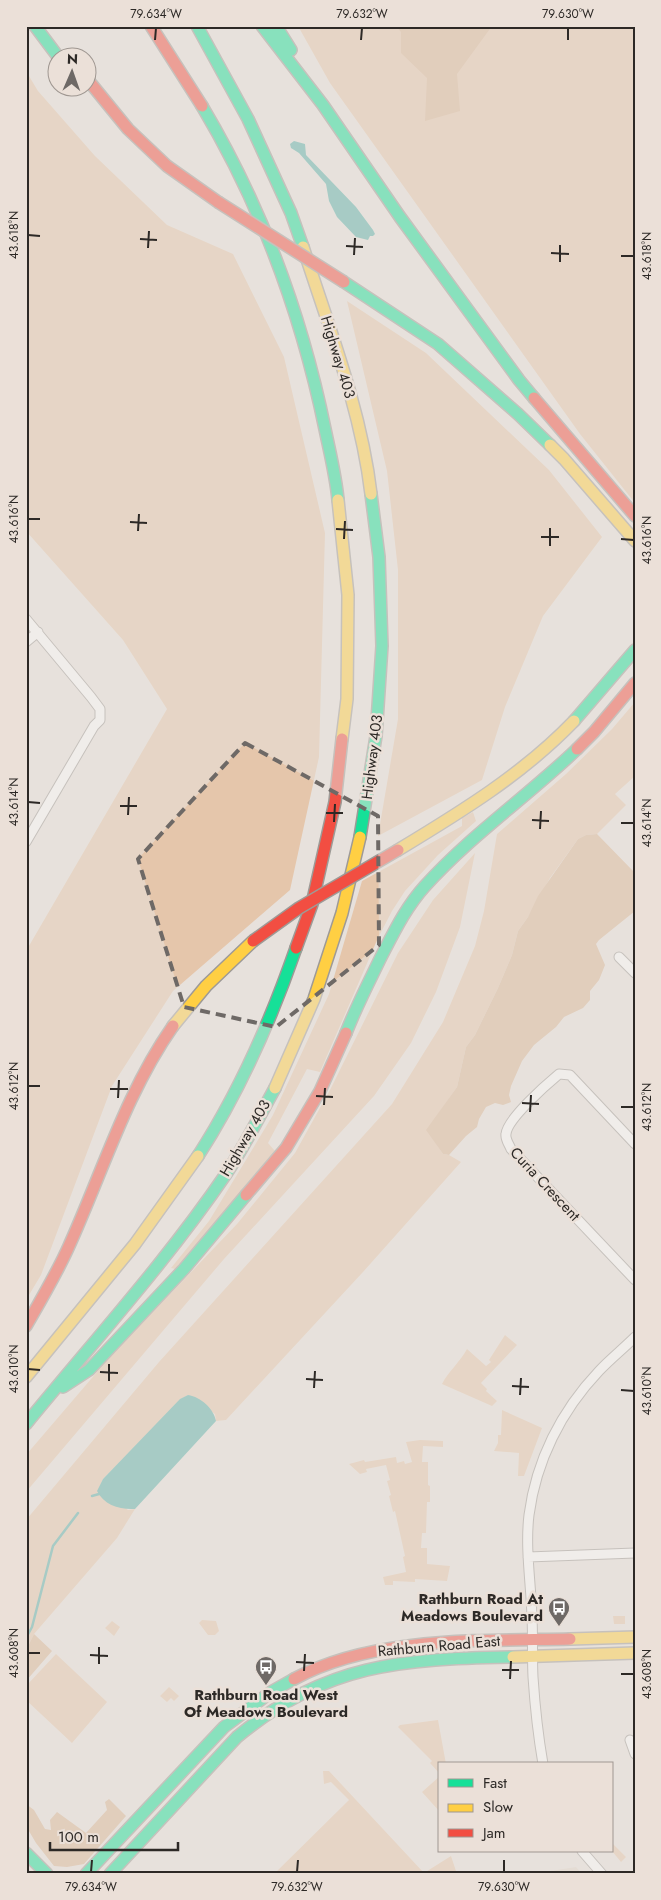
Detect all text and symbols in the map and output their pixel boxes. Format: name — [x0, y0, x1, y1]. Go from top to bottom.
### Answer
text: 79.634°W — [130, 5, 182, 23]
text: 79.632°W — [336, 5, 388, 23]
text: 79.630°W — [542, 5, 594, 23]
north arrow — [48, 48, 98, 98]
text: N — [67, 49, 78, 69]
text: 43.618°N — [5, 211, 23, 259]
text: 43.618°N — [638, 232, 656, 280]
street label: Highway 403 — [315, 313, 361, 401]
text: 43.616°N — [5, 495, 23, 543]
text: 43.616°N — [638, 516, 656, 564]
street label: Highway 403 — [356, 713, 388, 801]
text: 43.614°N — [5, 778, 23, 826]
text: 43.614°N — [638, 799, 656, 847]
text: 43.612°N — [5, 1062, 23, 1110]
text: 43.612°N — [638, 1083, 656, 1131]
street label: Highway 403 — [214, 1096, 276, 1180]
street label: Curia Crescent — [505, 1142, 585, 1226]
text: 43.610°N — [5, 1344, 23, 1394]
text: 43.610°N — [638, 1366, 656, 1416]
place label: Rathburn Road At Meadows Boulevard — [401, 1588, 543, 1627]
bus stop icon: Rathburn Road At Meadows Boulevard — [547, 1596, 571, 1627]
text: 43.608°N — [5, 1628, 23, 1678]
street label: Rathburn Road East — [377, 1630, 502, 1662]
text: 43.608°N — [638, 1649, 656, 1699]
bus stop icon: Rathburn Road West Of Meadows Boulevard — [254, 1655, 278, 1686]
place label: Rathburn Road West Of Meadows Boulevard — [184, 1684, 348, 1723]
legend — [438, 1762, 614, 1852]
text: Fast — [483, 1772, 507, 1794]
text: Slow — [483, 1796, 514, 1818]
scale bar — [50, 1820, 178, 1852]
text: Jam — [481, 1822, 506, 1844]
text: 100 m — [58, 1826, 99, 1848]
text: 79.634°W — [65, 1878, 117, 1896]
text: 79.632°W — [271, 1878, 323, 1896]
text: 79.630°W — [478, 1878, 530, 1896]

